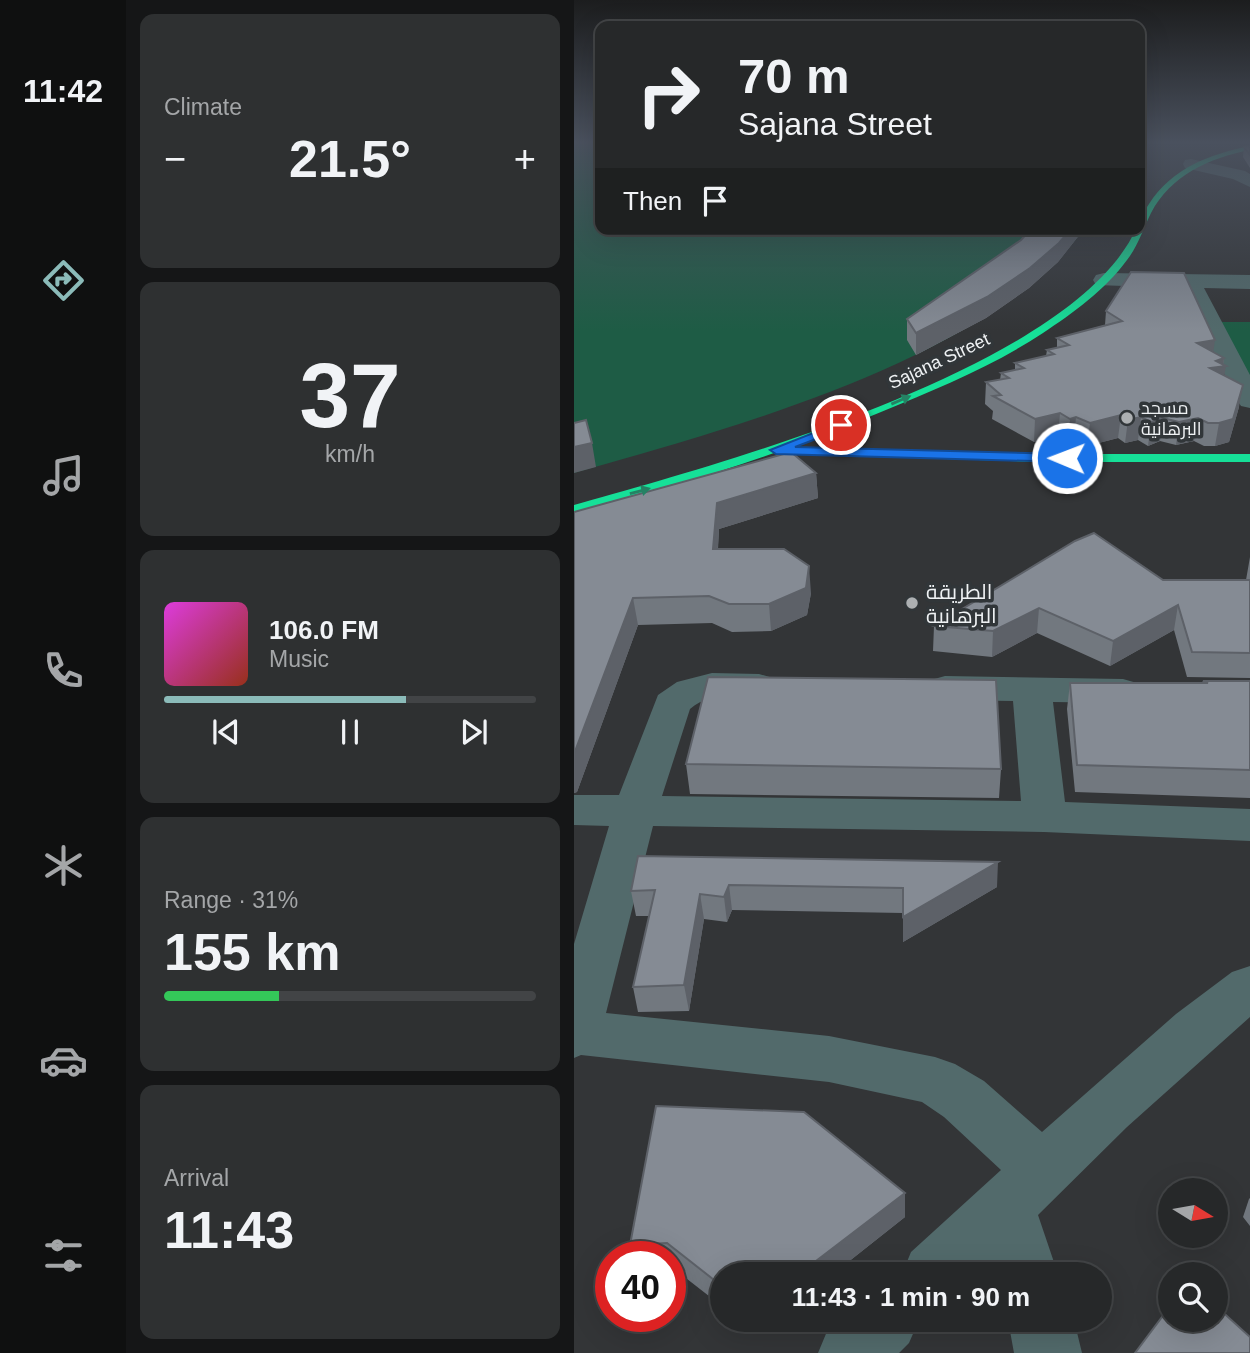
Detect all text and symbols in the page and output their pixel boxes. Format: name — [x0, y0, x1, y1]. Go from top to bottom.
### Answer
icon: right — [623, 49, 714, 140]
text: 70 m — [738, 49, 850, 103]
text: 11:42 — [23, 73, 103, 109]
text: Climate — [164, 94, 242, 120]
text: Sajana Street — [738, 106, 932, 142]
text: 21.5° — [289, 130, 411, 188]
text: − — [164, 138, 186, 180]
text: + — [514, 138, 536, 180]
icon: arrive — [696, 182, 734, 220]
text: Then — [623, 186, 682, 216]
icon: directions — [39, 256, 88, 305]
street label: Sajana Street — [885, 329, 993, 393]
text: 37 — [299, 345, 401, 446]
pin — [811, 395, 871, 455]
one-way arrow — [891, 395, 912, 406]
place label: مسجد البرهانية — [1141, 398, 1202, 440]
icon: arrive — [822, 406, 860, 444]
marker: مسجد البرهانية — [1119, 410, 1135, 426]
position arrow — [1030, 421, 1104, 495]
text: km/h — [325, 441, 375, 467]
icon: music — [39, 451, 88, 500]
one-way arrow — [629, 485, 651, 496]
place label: الطريقة البرهانية — [926, 580, 997, 628]
marker: الطريقة البرهانية — [904, 595, 920, 611]
text: 106.0 FM — [269, 615, 379, 645]
icon: phone — [39, 646, 88, 695]
text: Music — [269, 646, 329, 672]
icon: previous — [207, 713, 245, 751]
icon: pause — [331, 713, 369, 751]
icon: next — [455, 713, 493, 751]
icon: climate — [39, 841, 88, 890]
text: Range · 31% — [164, 887, 298, 913]
text: 155 km — [164, 923, 340, 981]
icon: car — [39, 1036, 88, 1085]
text: Arrival — [164, 1165, 229, 1191]
north arrow — [1158, 1178, 1228, 1248]
map controls — [1158, 1178, 1228, 1332]
text: 11:43 — [164, 1201, 294, 1259]
icon: filters — [39, 1231, 88, 1280]
speed limit sign: 40 — [595, 1241, 686, 1332]
button: search — [1158, 1262, 1228, 1332]
text: 11:43 · 1 min · 90 m — [792, 1282, 1030, 1312]

